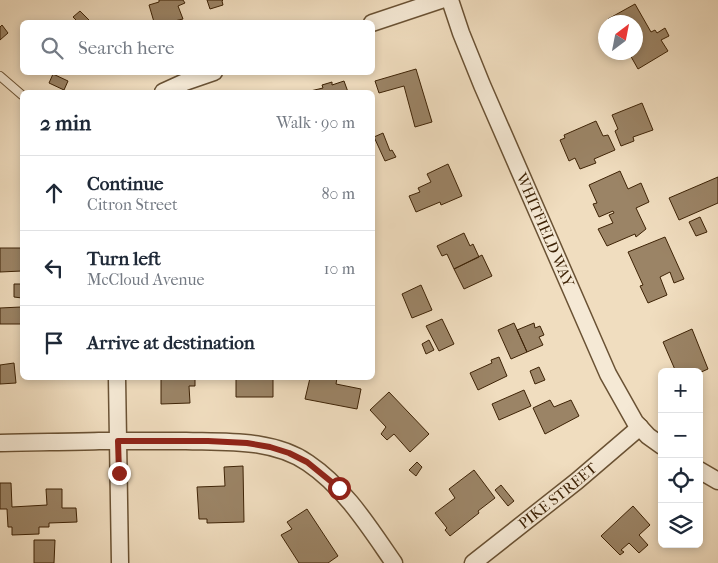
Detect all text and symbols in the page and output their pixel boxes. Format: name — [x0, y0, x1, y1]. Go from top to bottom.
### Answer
north arrow — [598, 15, 643, 60]
search box — [20, 20, 375, 75]
icon: search — [38, 34, 66, 62]
text: Search here — [78, 37, 174, 59]
text: 2 min — [40, 111, 91, 135]
text: Walk · 90 m — [276, 113, 355, 132]
street label: WHITFIELD WAY — [512, 169, 578, 290]
text: Continue — [87, 173, 163, 195]
icon: ahead — [40, 179, 68, 207]
text: 80 m — [321, 184, 355, 203]
text: Citron Street — [87, 195, 178, 214]
text: Turn left — [87, 248, 161, 270]
icon: left — [40, 254, 68, 282]
text: 10 m — [324, 259, 355, 278]
text: McCloud Avenue — [87, 270, 204, 289]
icon: arrive — [40, 329, 68, 357]
text: Arrive at destination — [87, 332, 255, 354]
map controls — [658, 368, 703, 548]
button: + — [658, 368, 703, 413]
button: − — [658, 413, 703, 458]
street label: PIKE STREET — [515, 458, 601, 533]
button: locate — [658, 458, 703, 503]
route end — [108, 462, 131, 485]
route start — [328, 477, 351, 500]
button: layers — [658, 503, 703, 548]

